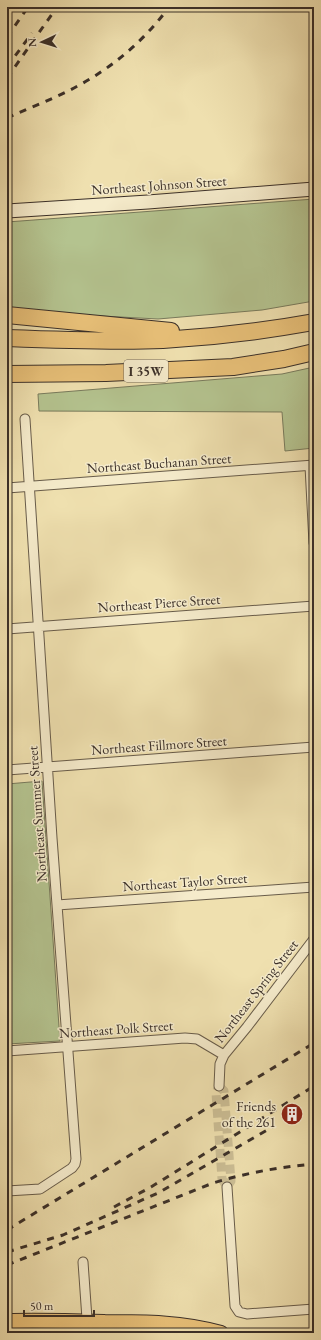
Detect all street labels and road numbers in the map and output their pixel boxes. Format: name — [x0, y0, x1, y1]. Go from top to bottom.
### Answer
street label: Northeast Johnson Street — [91, 171, 228, 199]
road number: I 35W — [124, 360, 168, 382]
street label: Northeast Buchanan Street — [86, 449, 233, 477]
street label: Northeast Pierce Street — [97, 590, 221, 616]
street label: Northeast Fillmore Street — [91, 731, 228, 759]
street label: Northeast Summer Street — [23, 745, 51, 883]
street label: Northeast Taylor Street — [122, 869, 249, 895]
street label: Northeast Spring Street — [210, 935, 302, 1046]
street label: Northeast Polk Street — [58, 1016, 174, 1042]

